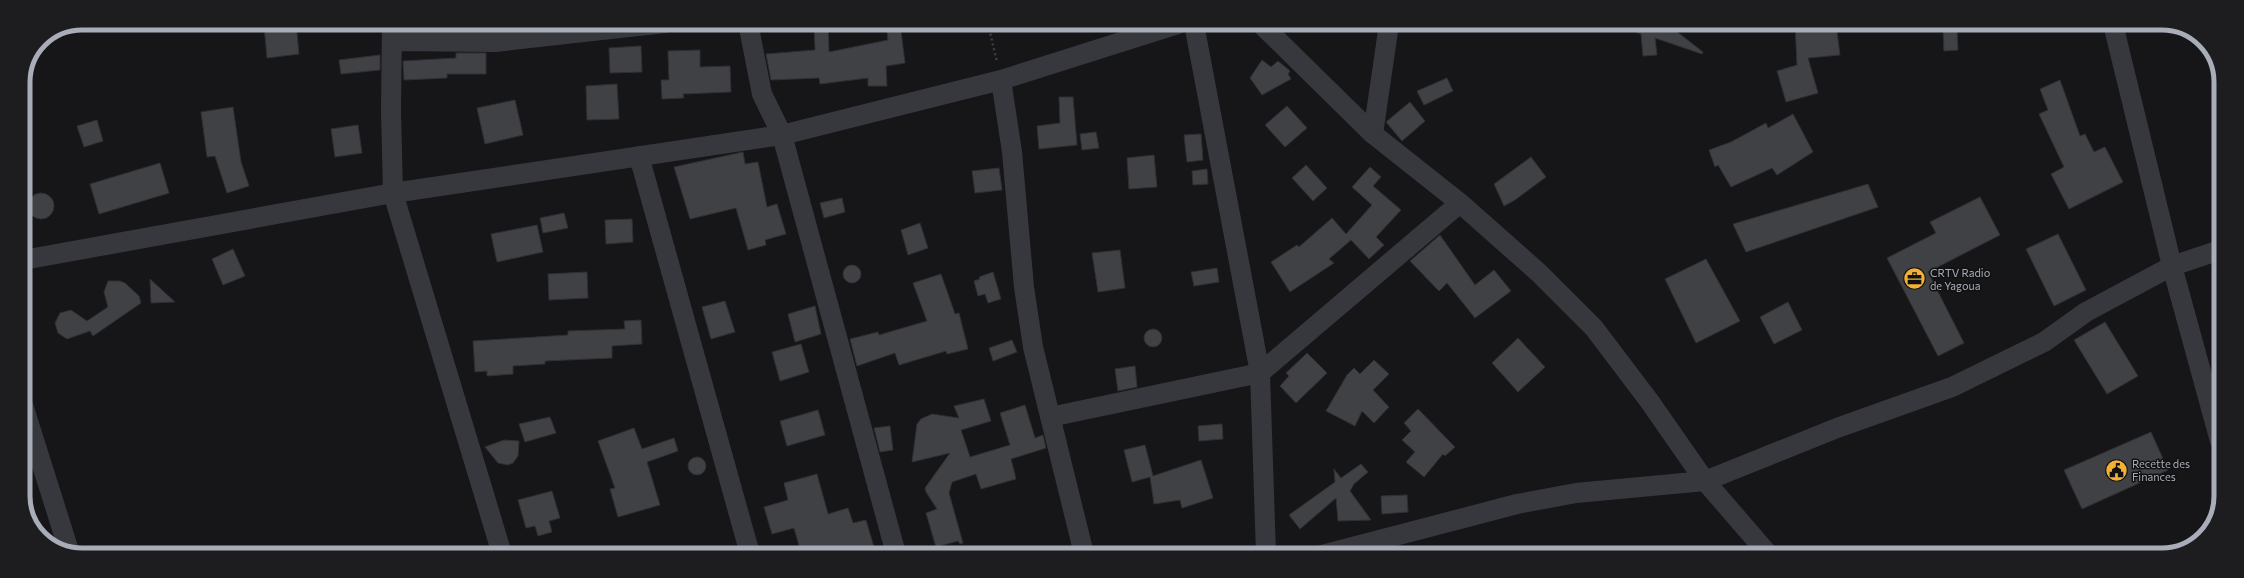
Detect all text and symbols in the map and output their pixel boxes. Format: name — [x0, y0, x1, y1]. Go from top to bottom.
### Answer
office icon: CRTV Radio de Yagoua — [1901, 266, 1927, 292]
place label: CRTV Radio de Yagoua — [1930, 266, 1991, 292]
public building icon: Recette des Finances — [2103, 457, 2129, 483]
place label: Recette des Finances — [2132, 457, 2190, 483]

